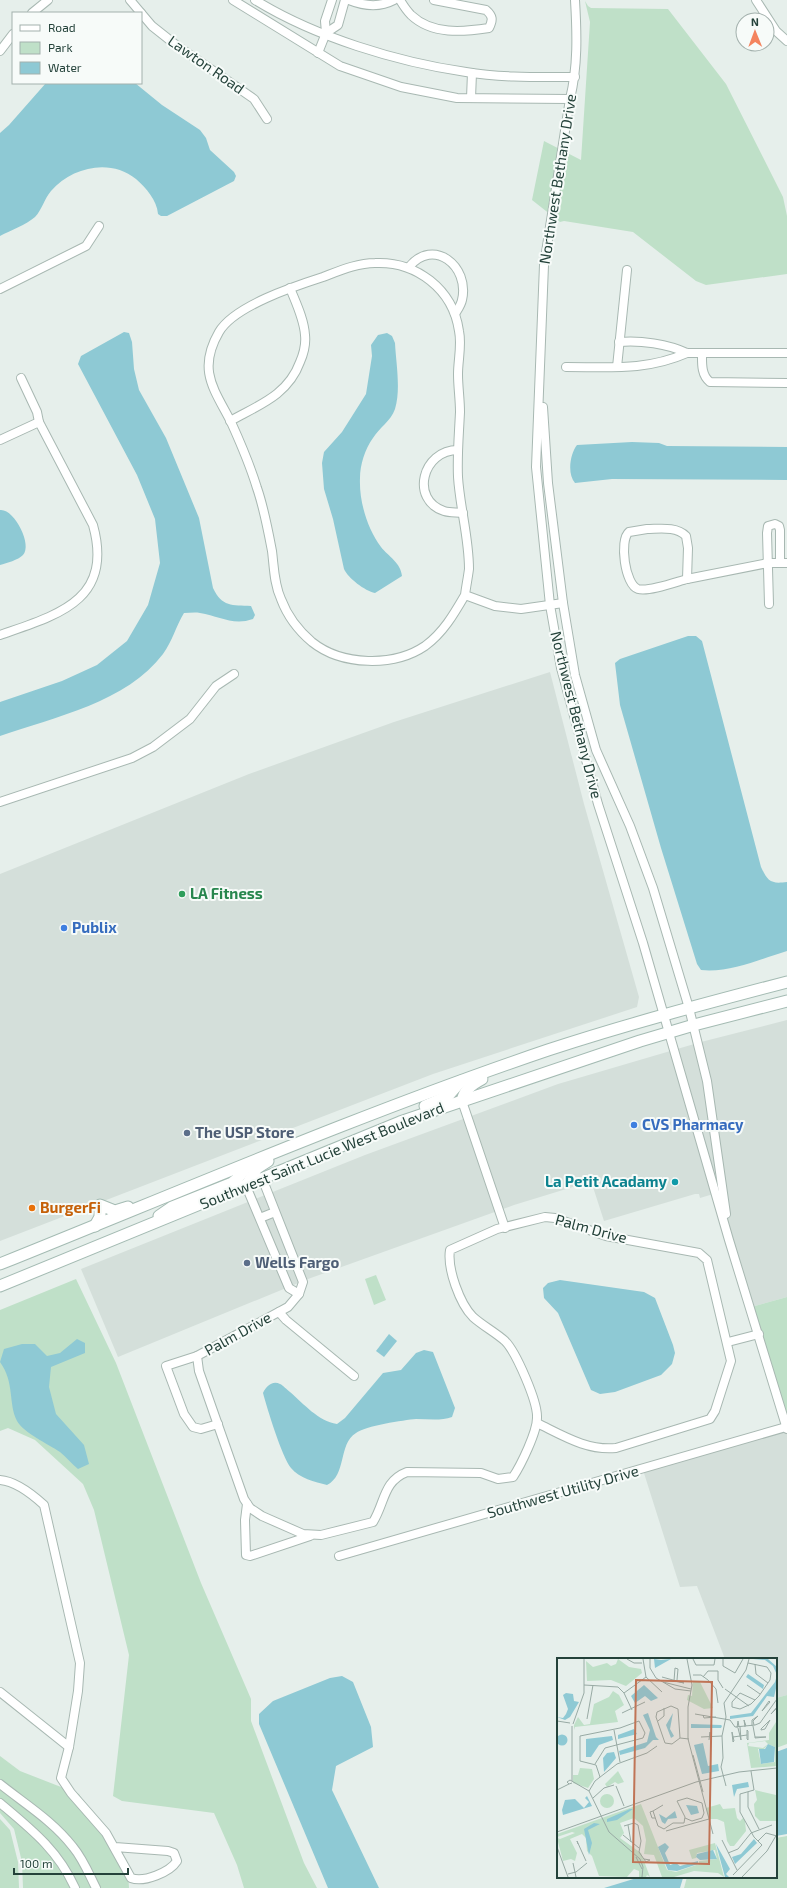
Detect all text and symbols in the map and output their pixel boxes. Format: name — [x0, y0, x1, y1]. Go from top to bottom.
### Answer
legend — [12, 12, 142, 84]
north arrow — [735, 12, 775, 52]
text: N — [751, 15, 759, 28]
text: Road — [48, 20, 76, 34]
street label: Lawton Road — [165, 31, 248, 97]
text: Park — [48, 40, 73, 54]
text: Water — [48, 60, 82, 74]
street label: Northwest Bethany Drive — [535, 93, 579, 265]
street label: Northwest Bethany Drive — [547, 629, 606, 800]
place label: LA Fitness — [190, 884, 263, 902]
marker: LA Fitness — [177, 889, 187, 899]
place label: Publix — [72, 918, 117, 936]
marker: Publix — [59, 923, 69, 933]
street label: Southwest Saint Lucie West Boulevard — [197, 1098, 446, 1212]
place label: CVS Pharmacy — [642, 1115, 744, 1134]
marker: CVS Pharmacy — [629, 1120, 639, 1130]
place label: The USP Store — [195, 1123, 295, 1141]
marker: The USP Store — [182, 1128, 192, 1138]
place label: La Petit Acadamy — [545, 1172, 667, 1191]
marker: La Petit Acadamy — [670, 1177, 680, 1187]
place label: BurgerFi — [40, 1198, 101, 1216]
marker: BurgerFi — [27, 1203, 37, 1213]
street label: Palm Drive — [553, 1210, 629, 1246]
place label: Wells Fargo — [255, 1253, 340, 1271]
marker: Wells Fargo — [242, 1258, 252, 1268]
street label: Palm Drive — [201, 1307, 274, 1359]
street label: Southwest Utility Drive — [485, 1461, 641, 1521]
inset map — [557, 1658, 777, 1878]
scale bar — [14, 1850, 128, 1876]
text: 100 m — [20, 1856, 52, 1870]

